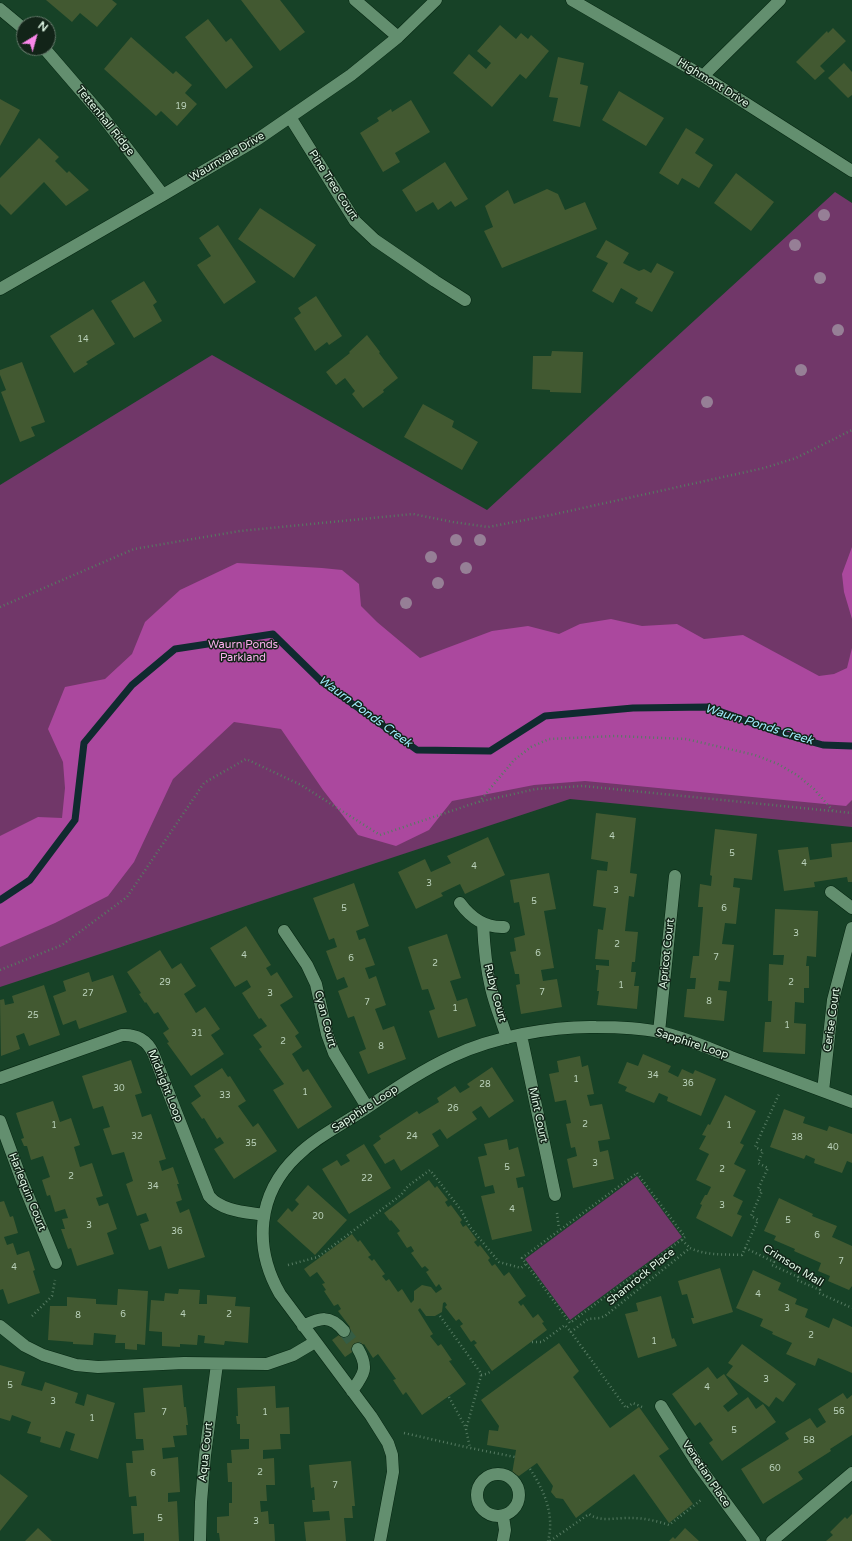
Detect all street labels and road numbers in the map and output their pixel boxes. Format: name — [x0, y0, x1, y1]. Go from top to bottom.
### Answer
street label: Highmont Drive — [675, 56, 751, 110]
street label: Tettenhall Ridge — [73, 84, 137, 158]
street label: Waurnvale Drive — [187, 129, 267, 185]
street label: Pine Tree Court — [306, 148, 360, 222]
street label: Apricot Court — [657, 918, 677, 990]
street label: Ruby Court — [481, 963, 509, 1023]
street label: Cerise Court — [821, 987, 843, 1053]
street label: Cyan Court — [311, 989, 339, 1049]
street label: Sapphire Loop — [654, 1026, 730, 1062]
street label: Midnight Loop — [144, 1048, 186, 1124]
street label: Sapphire Loop — [330, 1083, 400, 1135]
street label: Mint Court — [526, 1086, 550, 1144]
street label: Harlequin Court — [5, 1151, 49, 1233]
street label: Crimson Mall — [760, 1242, 826, 1290]
street label: Shamrock Place — [604, 1246, 678, 1308]
street label: Aqua Court — [196, 1421, 216, 1483]
street label: Venetian Place — [679, 1438, 733, 1510]

